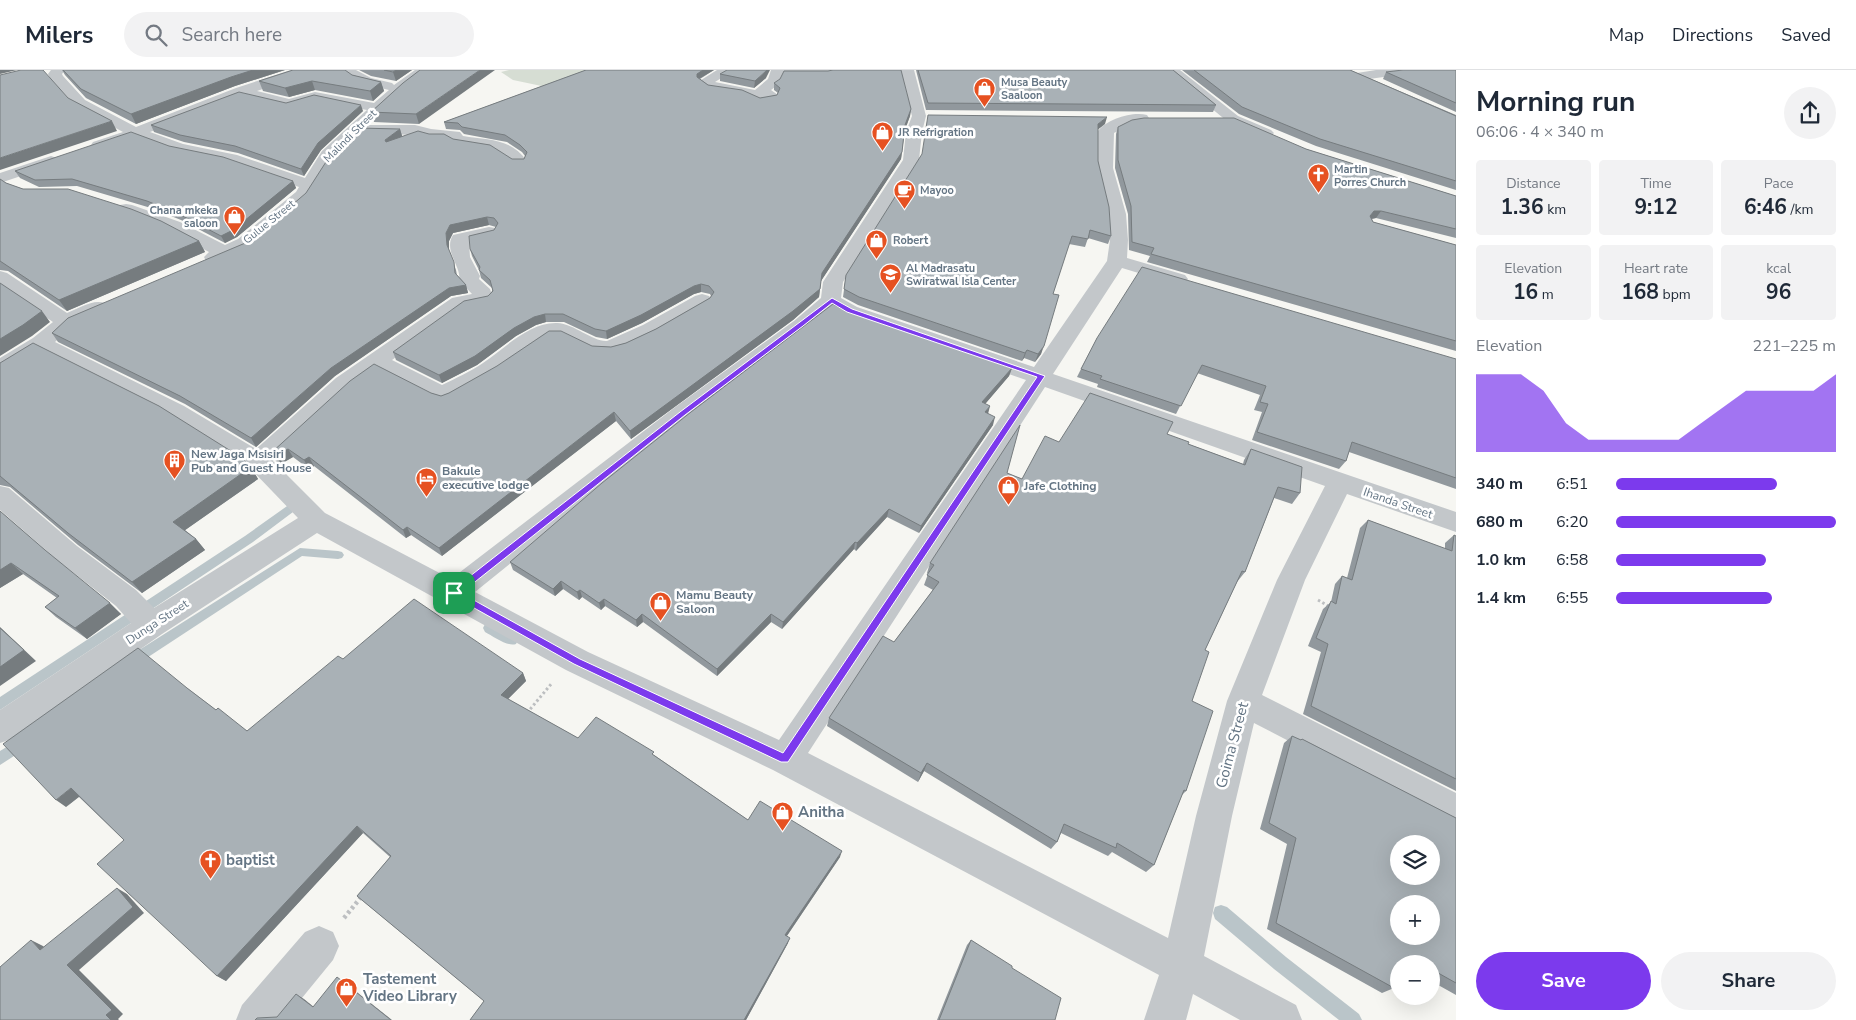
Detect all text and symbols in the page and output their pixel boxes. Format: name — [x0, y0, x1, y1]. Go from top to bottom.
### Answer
search box — [124, 12, 474, 57]
text: Milers — [25, 19, 94, 51]
icon: search — [142, 21, 170, 49]
text: Search here — [182, 22, 282, 48]
text: Map — [1609, 23, 1644, 47]
text: Directions — [1672, 23, 1753, 47]
text: Saved — [1781, 23, 1831, 47]
place label: Musa Beauty Saaloon — [1001, 75, 1067, 103]
shop icon: Musa Beauty Saaloon — [973, 76, 997, 107]
text: Morning run — [1476, 83, 1635, 121]
button: share — [1784, 87, 1836, 139]
street label: Malindi Street — [320, 106, 380, 166]
shop icon: JR Refrigration — [870, 120, 894, 151]
text: 06:06 · 4 × 340 m — [1476, 121, 1604, 143]
place label: JR Refrigration — [897, 125, 974, 140]
place label: Martin Porres Church — [1334, 162, 1406, 190]
church icon: Martin Porres Church — [1306, 163, 1330, 194]
text: Distance — [1506, 174, 1561, 193]
text: Time — [1640, 174, 1672, 193]
text: Pace — [1764, 174, 1794, 193]
cafe icon: Mayoo — [892, 178, 916, 209]
place label: Mayoo — [920, 183, 954, 198]
text: 1.36 — [1501, 193, 1544, 221]
text: 9:12 — [1634, 193, 1678, 221]
text: 6:46 — [1744, 193, 1787, 221]
street label: Gulue Street — [240, 196, 298, 247]
text: km — [1544, 200, 1566, 219]
text: /km — [1787, 200, 1813, 219]
place label: Chana mkeka saloon — [149, 203, 218, 231]
shop icon: Chana mkeka saloon — [222, 204, 246, 235]
shop icon: Robert — [865, 228, 889, 259]
place label: Robert — [893, 233, 929, 248]
text: Elevation — [1504, 259, 1562, 278]
text: Heart rate — [1624, 259, 1688, 278]
text: kcal — [1766, 259, 1791, 278]
place label: Al Madrasatu Swiratwal Isla Center — [906, 261, 1017, 289]
school or university icon: Al Madrasatu Swiratwal Isla Center — [878, 262, 902, 293]
text: 16 — [1513, 278, 1538, 306]
text: 168 — [1621, 278, 1659, 306]
text: 96 — [1766, 278, 1791, 306]
text: m — [1538, 285, 1554, 304]
text: bpm — [1659, 285, 1691, 304]
text: Elevation — [1476, 335, 1542, 357]
text: 221–225 m — [1753, 335, 1836, 357]
place label: New Jaga Msisiri Pub and Guest House — [191, 446, 312, 476]
building icon: New Jaga Msisiri Pub and Guest House — [163, 449, 187, 480]
place label: Bakule executive lodge — [442, 463, 530, 493]
hotel icon: Bakule executive lodge — [414, 466, 438, 497]
text: 340 m — [1476, 473, 1523, 495]
text: 6:51 — [1556, 473, 1588, 495]
shop icon: Jafe Clothing — [996, 474, 1020, 505]
place label: Jafe Clothing — [1023, 478, 1097, 494]
street label: Ihanda Street — [1361, 484, 1436, 523]
text: 680 m — [1476, 511, 1523, 533]
text: 6:20 — [1556, 511, 1588, 533]
text: 1.0 km — [1476, 549, 1526, 571]
text: 6:58 — [1556, 549, 1588, 571]
pin — [433, 572, 475, 614]
icon: arrive — [440, 579, 468, 607]
place label: Mamu Beauty Saloon — [676, 587, 754, 617]
text: 1.4 km — [1476, 587, 1526, 609]
text: 6:55 — [1556, 587, 1588, 609]
shop icon: Mamu Beauty Saloon — [648, 590, 672, 621]
street label: Dunga Street — [123, 595, 192, 648]
street label: Goima Street — [1211, 699, 1253, 790]
shop icon: Anitha — [770, 800, 794, 831]
place label: Anitha — [798, 802, 845, 822]
map controls — [1390, 835, 1440, 1005]
button: layers — [1390, 835, 1440, 885]
church icon: baptist — [198, 848, 222, 879]
place label: baptist — [226, 850, 275, 870]
button: + — [1390, 895, 1440, 945]
button: Save — [1476, 952, 1651, 1010]
button: Share — [1661, 952, 1836, 1010]
button: − — [1390, 955, 1440, 1005]
place label: Tastement Video Library — [362, 969, 457, 1006]
shop icon: Tastement Video Library — [335, 976, 359, 1007]

